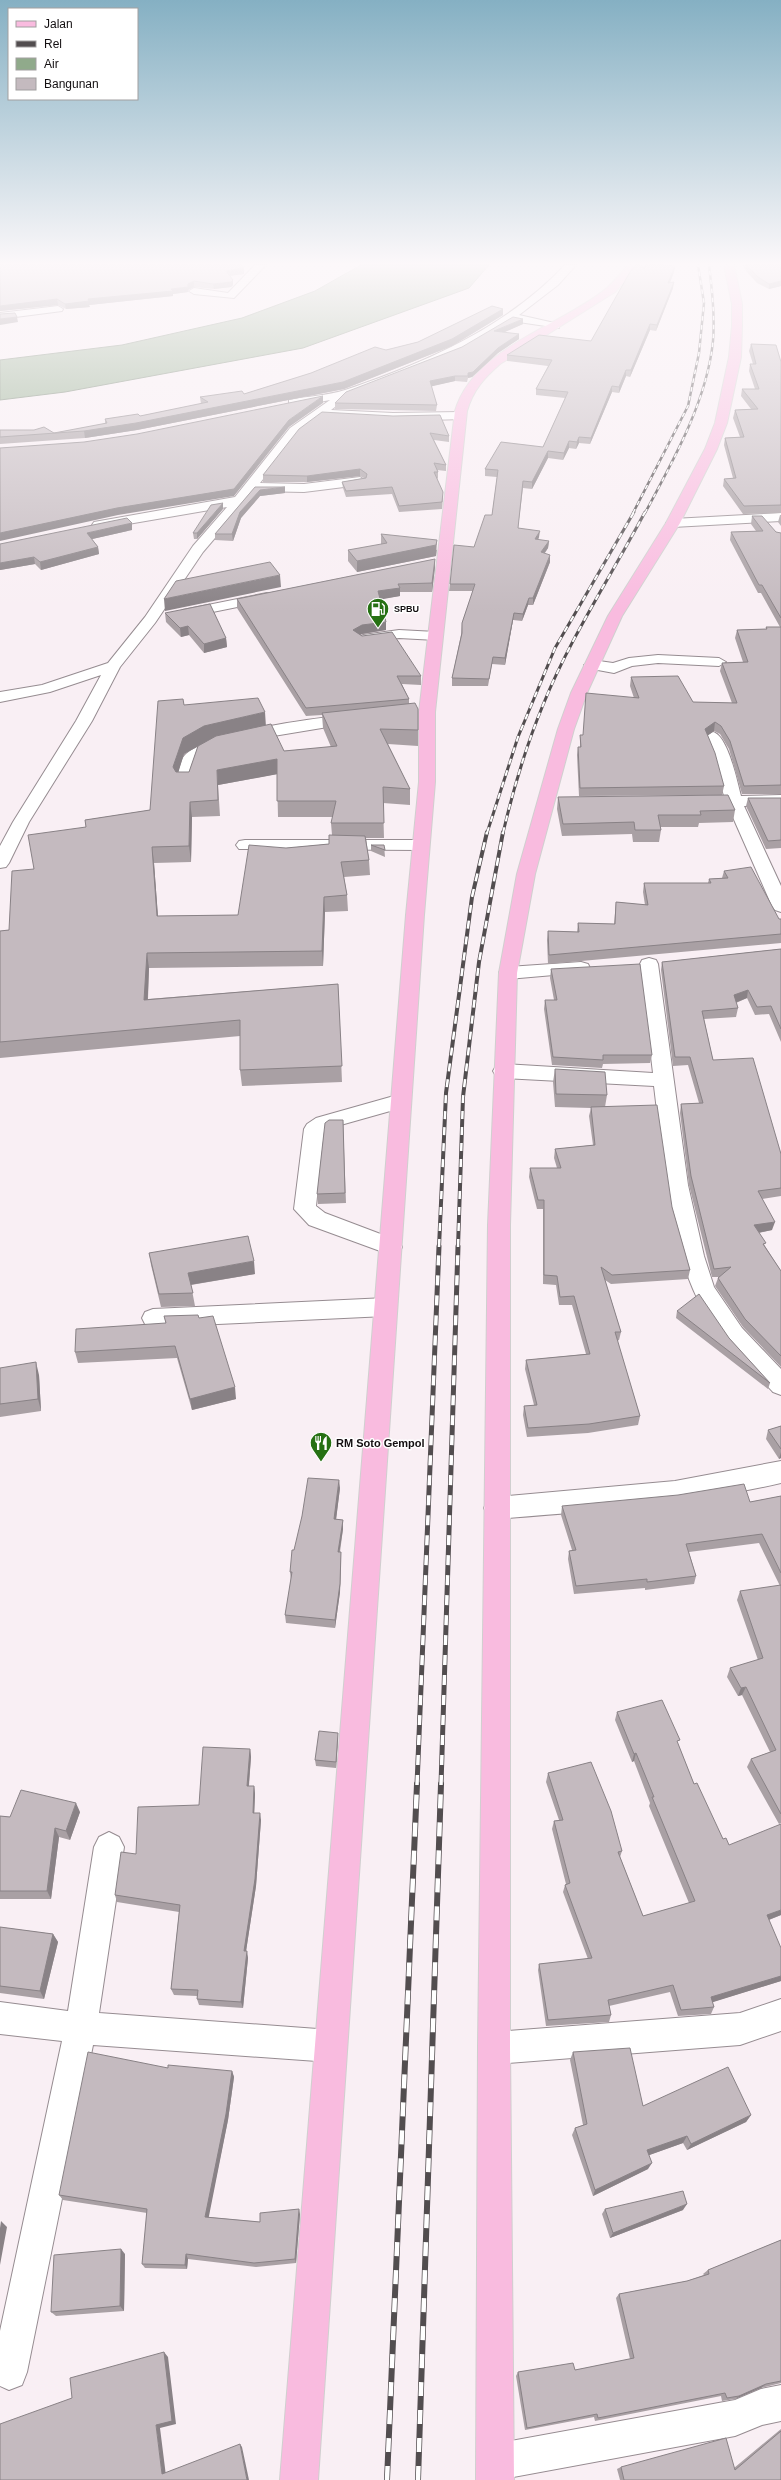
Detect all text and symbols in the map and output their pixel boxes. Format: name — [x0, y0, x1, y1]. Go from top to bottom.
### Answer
legend — [8, 8, 138, 100]
text: Jalan — [44, 17, 73, 31]
text: Rel — [44, 37, 62, 51]
text: Air — [44, 57, 59, 71]
text: Bangunan — [44, 77, 99, 91]
fuel station icon: SPBU — [365, 596, 391, 629]
place label: SPBU — [394, 604, 419, 614]
restaurant icon: RM Soto Gempol — [308, 1430, 334, 1463]
place label: RM Soto Gempol — [336, 1437, 425, 1449]

